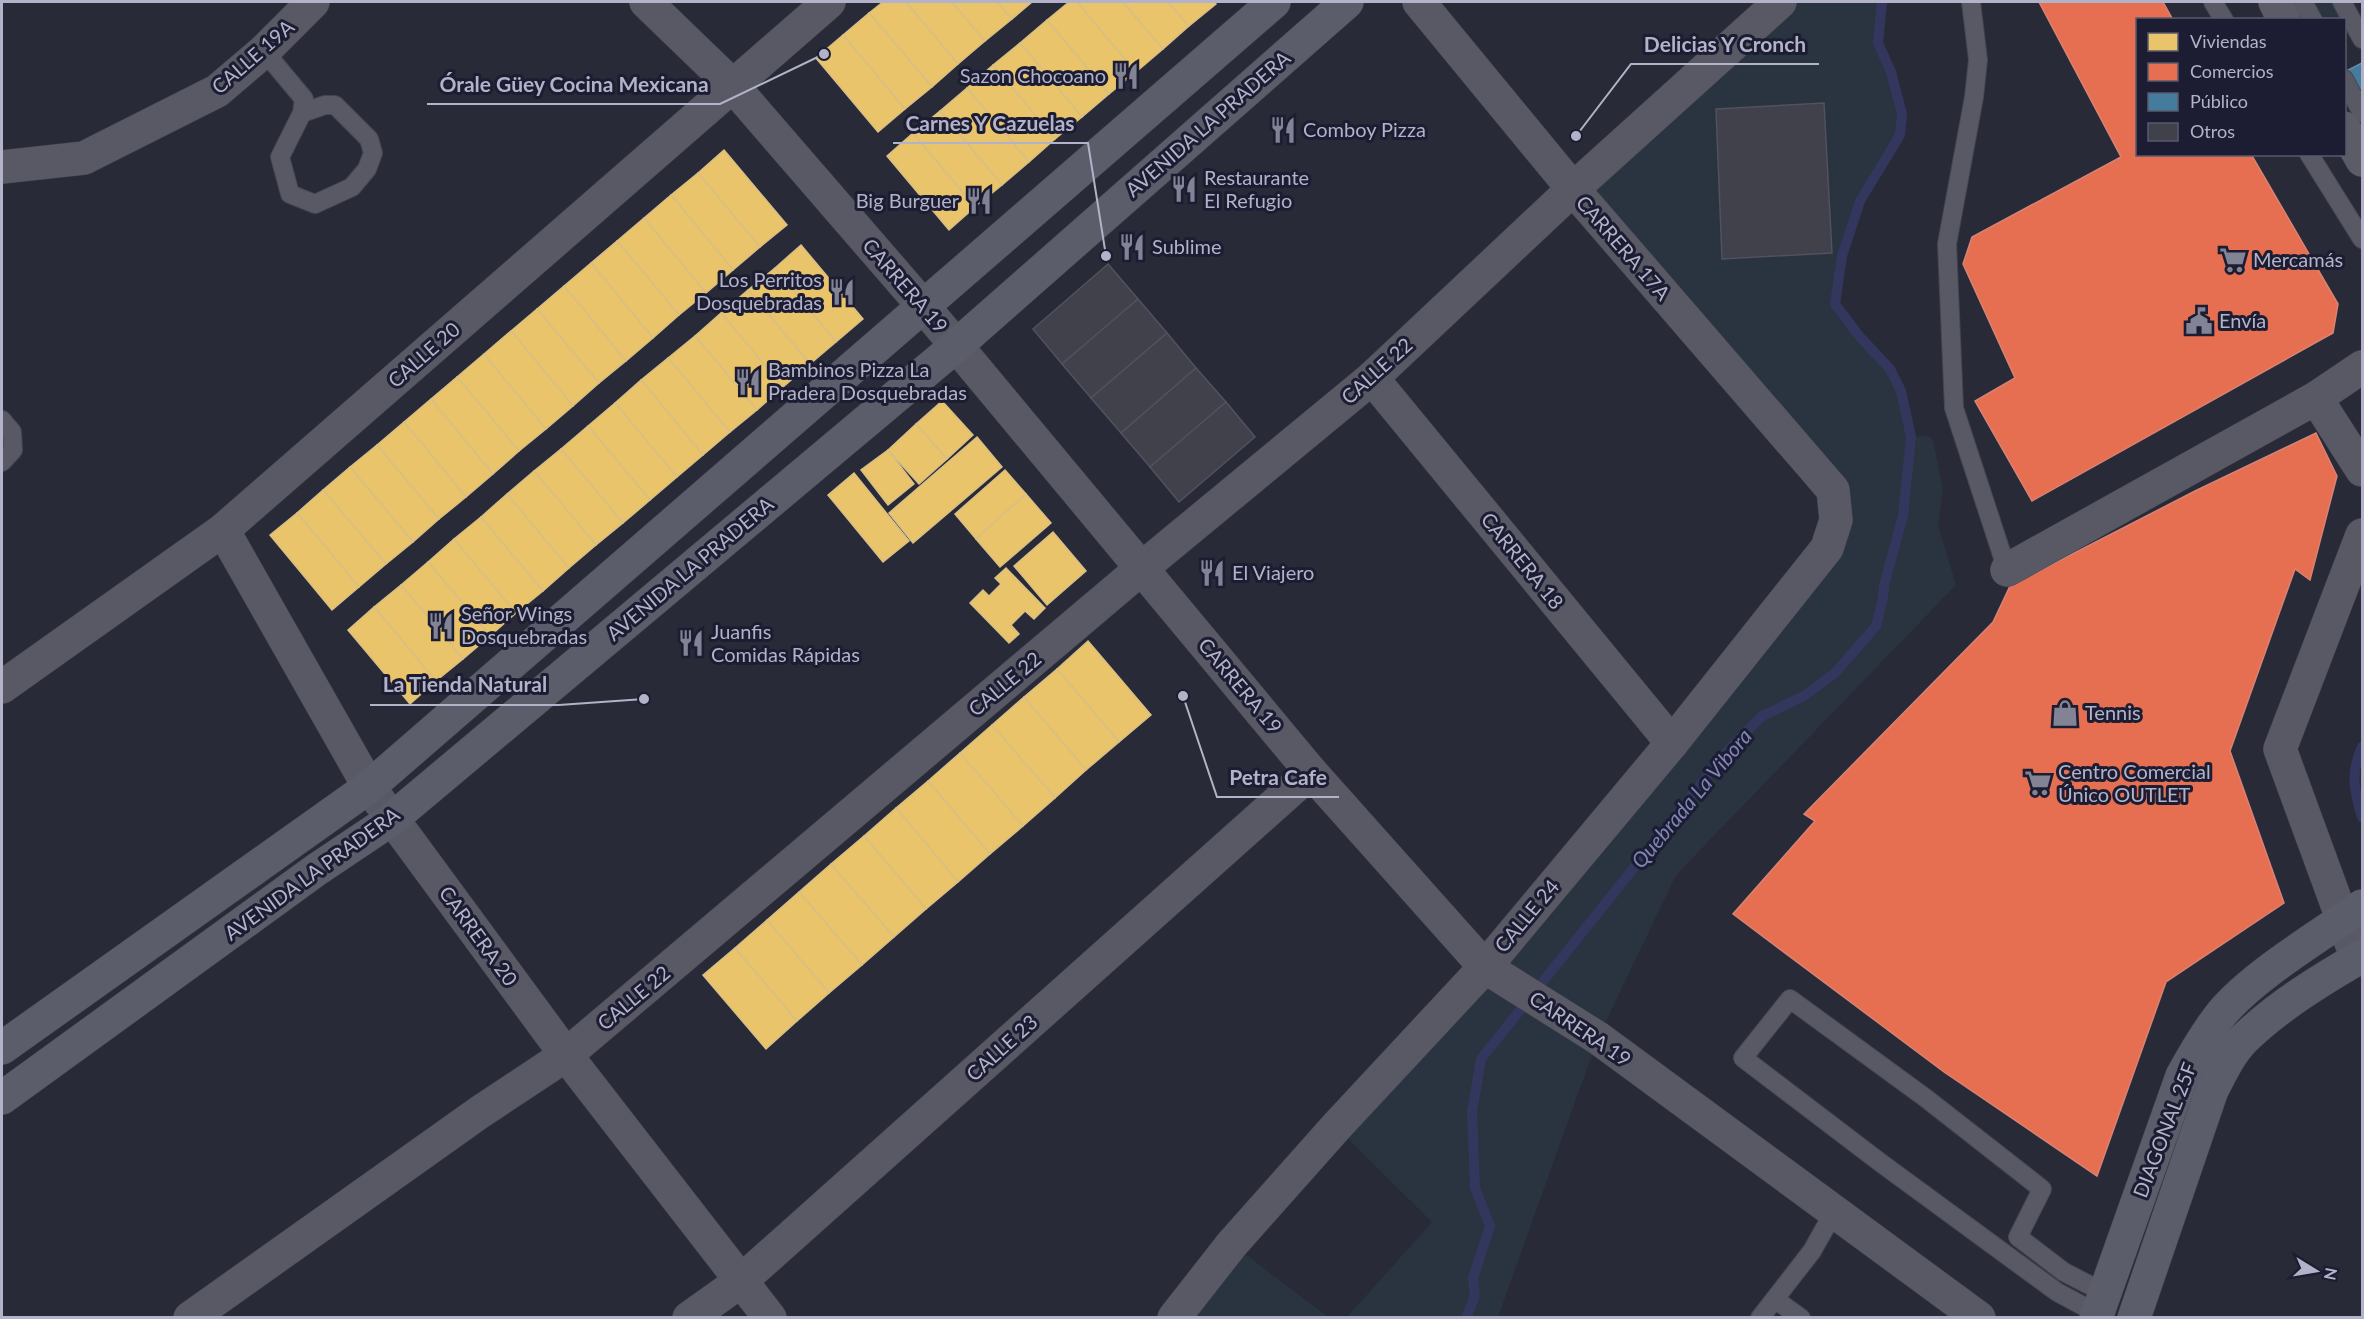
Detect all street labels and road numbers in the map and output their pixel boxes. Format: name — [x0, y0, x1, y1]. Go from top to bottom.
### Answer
street label: CALLE 19A — [206, 14, 299, 98]
street label: AVENIDA LA PRADERA — [1120, 45, 1295, 201]
street label: CARRERA 17A — [1572, 190, 1676, 305]
street label: CARRERA 19 — [858, 233, 953, 337]
street label: CALLE 20 — [383, 317, 464, 392]
street label: CALLE 22 — [1336, 332, 1417, 408]
street label: AVENIDA LA PRADERA — [601, 491, 778, 645]
street label: CARRERA 18 — [1477, 507, 1569, 613]
street label: CARRERA 19 — [1194, 633, 1288, 738]
street label: CALLE 22 — [963, 646, 1046, 720]
street label: AVENIDA LA PRADERA — [219, 801, 404, 945]
street label: CALLE 24 — [1489, 874, 1564, 957]
street label: CARRERA 20 — [435, 881, 523, 990]
street label: CALLE 22 — [592, 960, 675, 1034]
street label: CARRERA 19 — [1525, 985, 1636, 1071]
street label: CALLE 23 — [961, 1009, 1042, 1085]
street label: DIAGONAL 25F — [2127, 1059, 2201, 1201]

